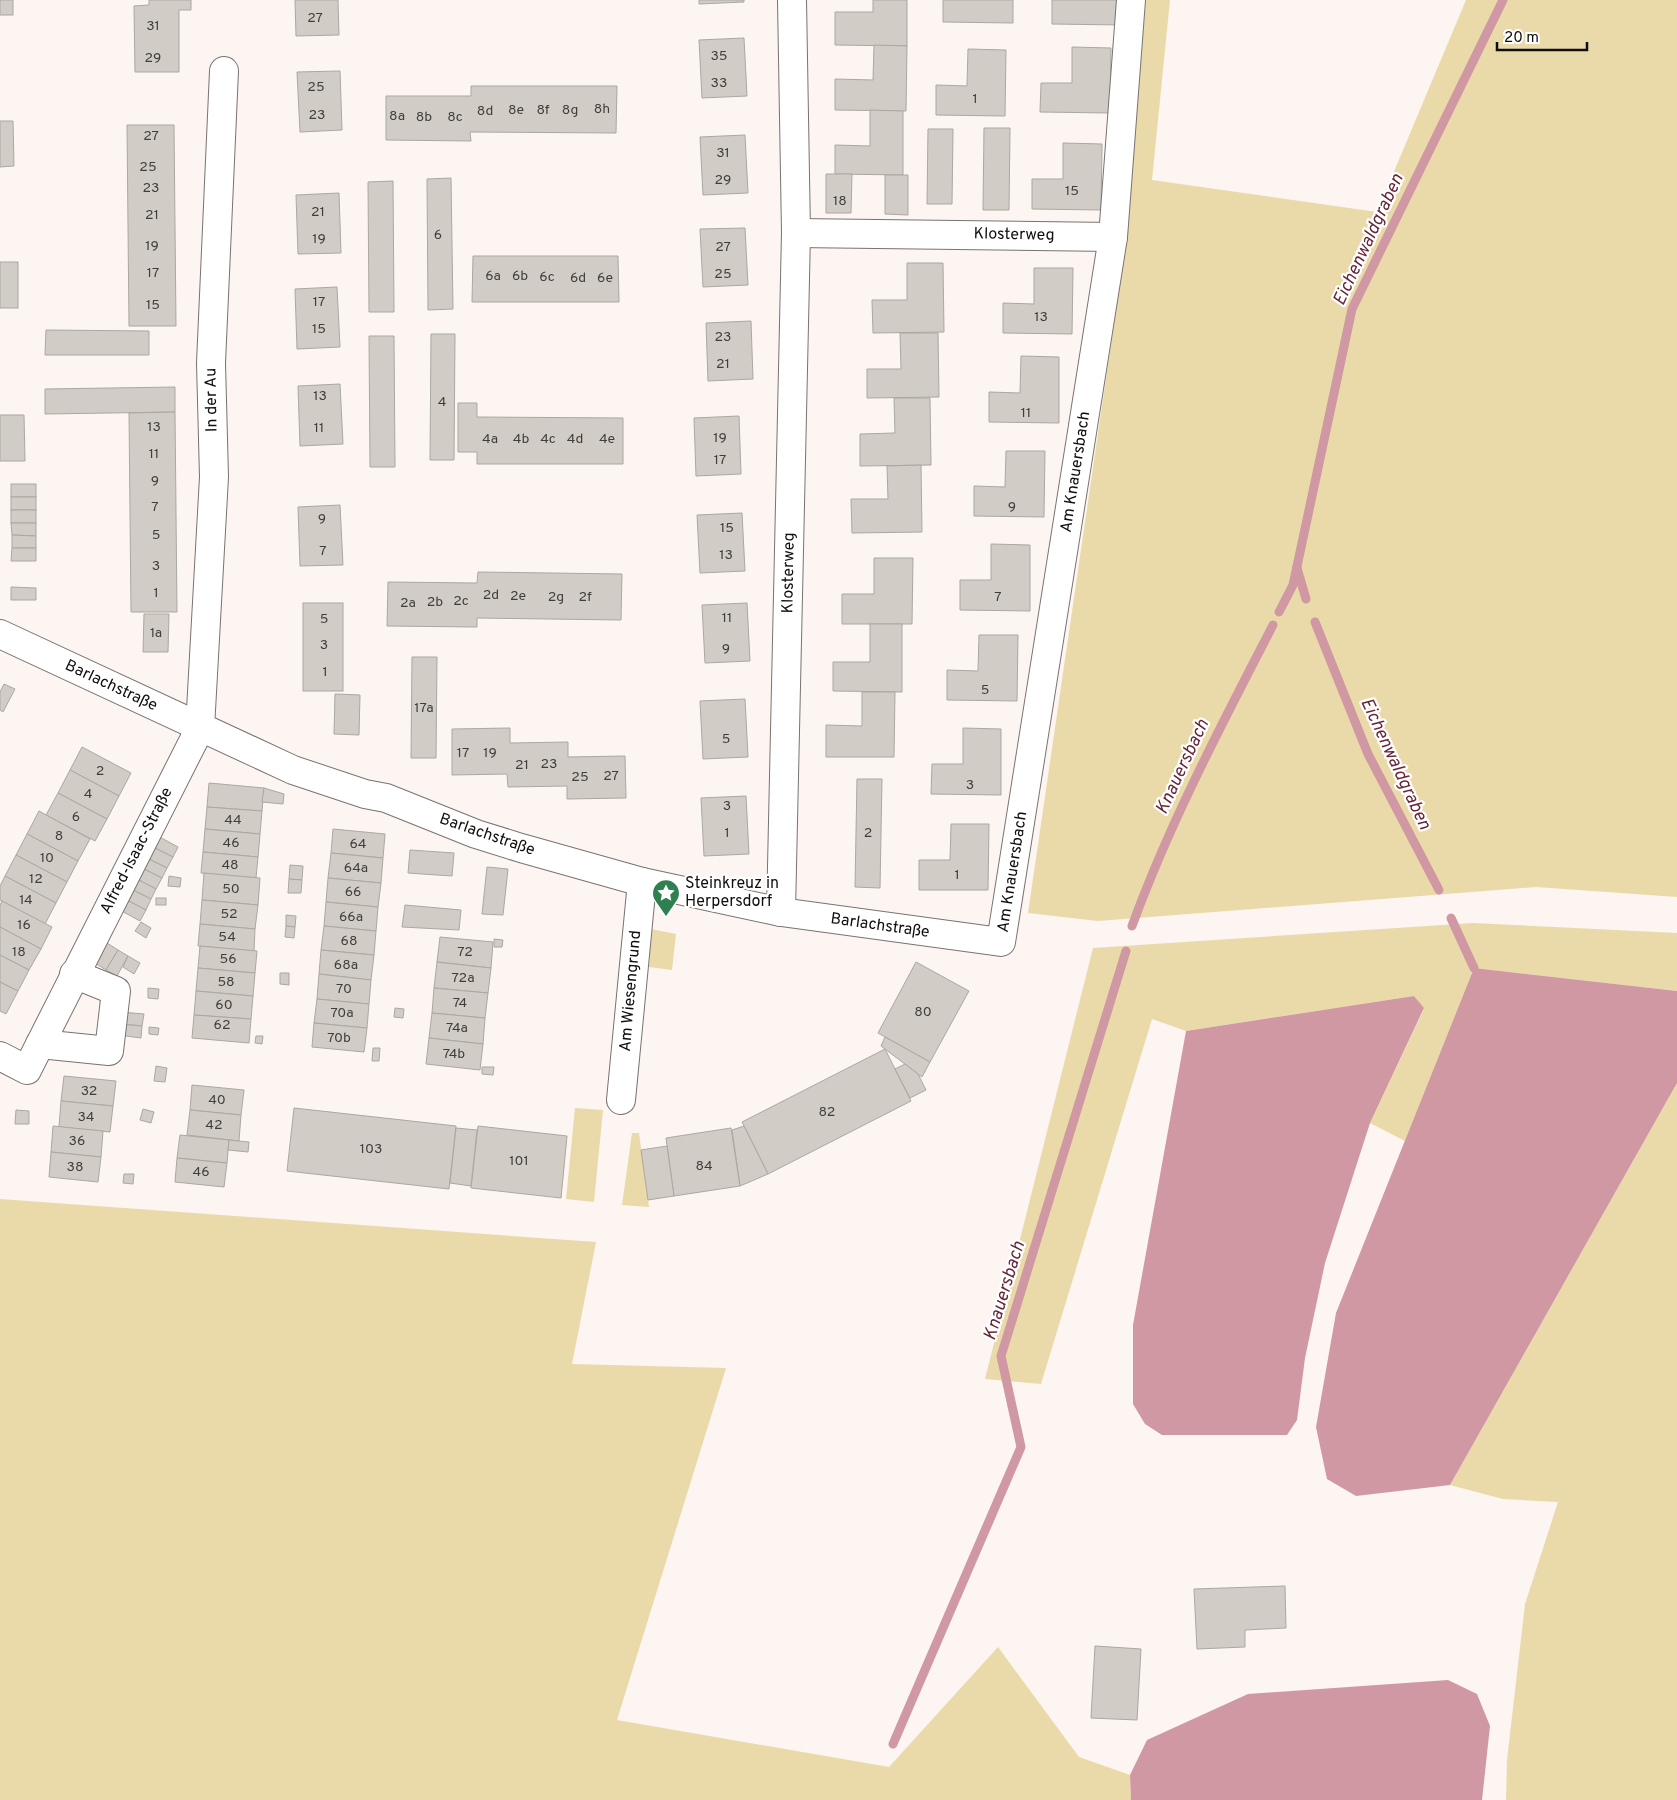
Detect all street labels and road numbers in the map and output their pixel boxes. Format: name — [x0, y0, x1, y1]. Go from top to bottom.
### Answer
street label: Klosterweg — [973, 224, 1055, 246]
street label: In der Au — [201, 368, 223, 432]
street label: Am Knauersbach — [1057, 410, 1095, 534]
street label: Klosterweg — [778, 532, 800, 614]
street label: Barlachstraße — [62, 656, 160, 716]
street label: Alfred-Isaac-Straße — [96, 784, 178, 918]
street label: Barlachstraße — [437, 809, 537, 861]
street label: Am Knauersbach — [994, 810, 1032, 934]
street label: Barlachstraße — [829, 909, 931, 943]
street label: Am Wiesengrund — [616, 930, 646, 1052]

